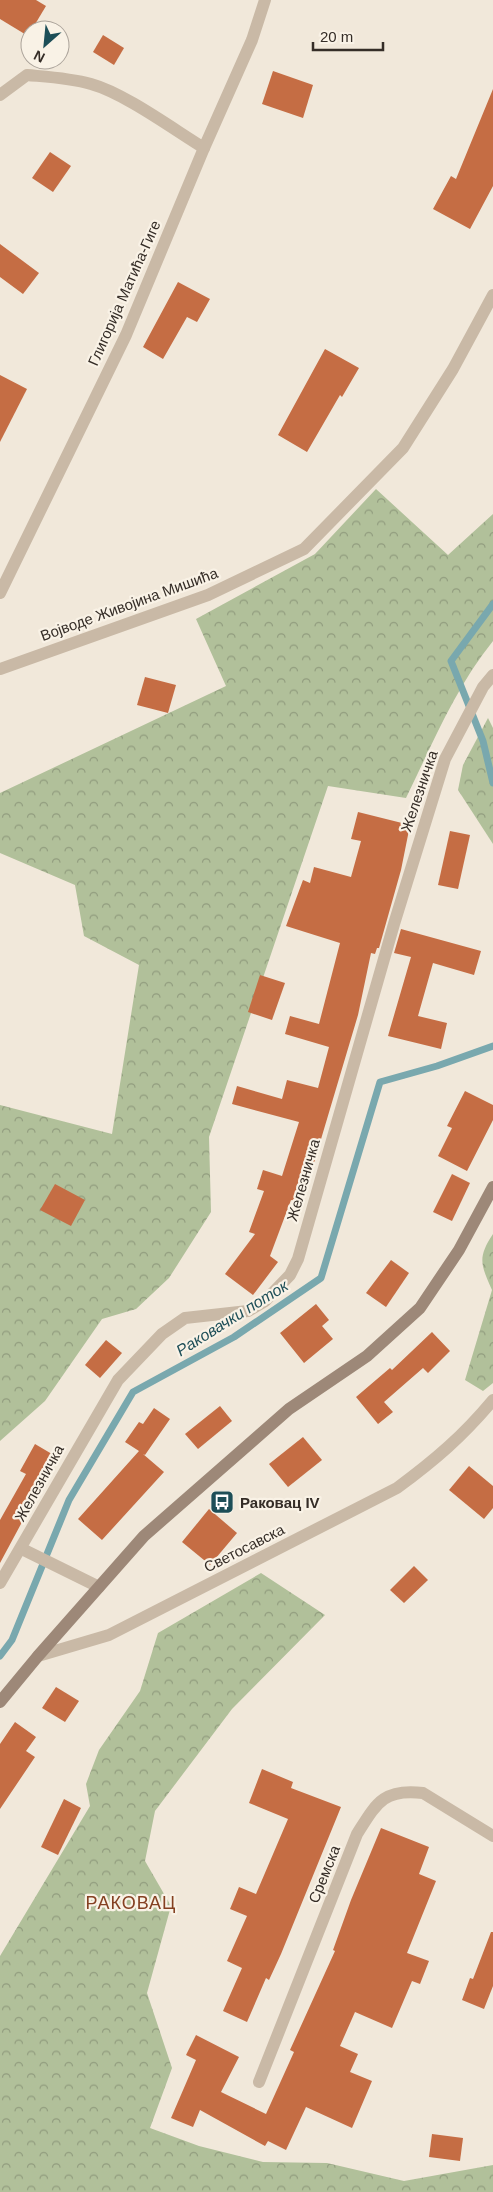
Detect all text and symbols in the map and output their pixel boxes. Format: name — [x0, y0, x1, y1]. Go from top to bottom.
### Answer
north arrow — [20, 20, 70, 70]
scale bar — [313, 20, 383, 52]
text: 20 m — [320, 28, 353, 45]
text: N — [31, 47, 47, 66]
street label: Глигорија Матића-Гиге — [84, 218, 164, 368]
street label: Војводе Живојина Мишића — [38, 564, 221, 644]
street label: Железничка — [397, 747, 441, 834]
street label: Железничка — [283, 1136, 323, 1223]
water label: Раковачки поток — [173, 1276, 292, 1359]
street label: Железничка — [11, 1441, 67, 1524]
bus stop icon: Раковац IV — [209, 1489, 235, 1515]
place label: Раковац IV — [240, 1494, 320, 1511]
street label: Светосавска — [201, 1520, 288, 1576]
street label: Сремска — [305, 1842, 343, 1905]
district label: РАКОВАЦ — [86, 1893, 176, 1913]

